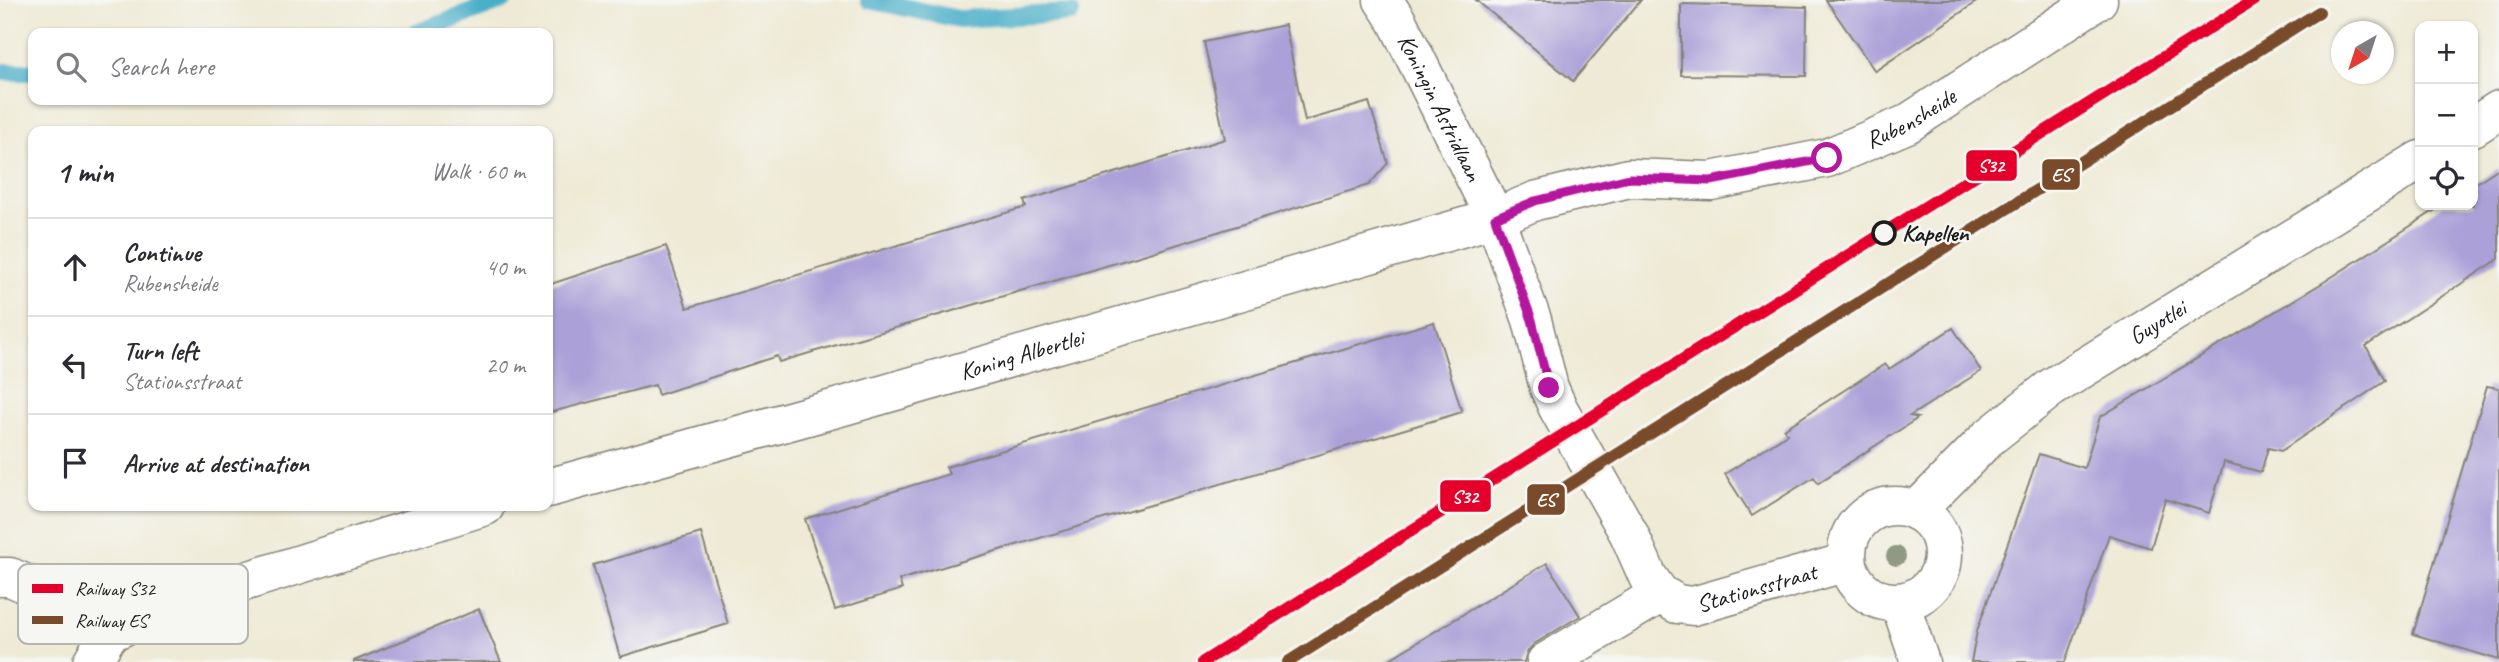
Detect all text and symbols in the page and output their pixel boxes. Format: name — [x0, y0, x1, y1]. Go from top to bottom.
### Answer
north arrow — [2331, 21, 2394, 84]
map controls — [2415, 21, 2478, 210]
button: + — [2415, 21, 2478, 84]
search box — [28, 28, 553, 105]
street label: Koningin Astridlaan — [1391, 29, 1490, 187]
icon: search — [52, 48, 90, 86]
text: Search here — [108, 50, 214, 83]
street label: Rubensheide — [1861, 80, 1963, 155]
button: − — [2415, 84, 2478, 147]
route start — [1811, 142, 1842, 173]
button: locate — [2415, 147, 2478, 210]
line badge: S32 — [1965, 149, 2018, 182]
text: 1 min — [56, 153, 113, 191]
text: S32 — [1978, 154, 2007, 178]
text: Walk · 60 m — [432, 157, 525, 186]
line badge: ES — [2041, 158, 2081, 191]
text: ES — [2052, 163, 2075, 187]
place label: Kapellen — [1902, 218, 1970, 248]
marker: Kapellen — [1872, 221, 1896, 245]
text: Continue — [123, 236, 201, 269]
icon: ahead — [56, 248, 94, 286]
text: 40 m — [486, 253, 525, 282]
text: Rubensheide — [123, 269, 218, 298]
street label: Guyotlei — [2123, 292, 2194, 351]
street label: Koning Albertlei — [956, 322, 1090, 387]
text: Turn left — [123, 334, 198, 367]
icon: left — [56, 346, 94, 384]
text: 20 m — [486, 351, 525, 380]
text: Stationsstraat — [123, 367, 241, 396]
route end — [1533, 372, 1564, 403]
icon: arrive — [56, 444, 94, 482]
text: Arrive at destination — [123, 447, 309, 480]
line badge: S32 — [1439, 479, 1492, 513]
line badge: ES — [1526, 483, 1566, 516]
text: S32 — [1452, 485, 1481, 509]
text: ES — [1537, 488, 1560, 512]
street label: Stationsstraat — [1693, 556, 1822, 619]
legend — [18, 564, 248, 644]
text: Railway S32 — [75, 577, 157, 601]
text: Railway ES — [75, 609, 151, 633]

